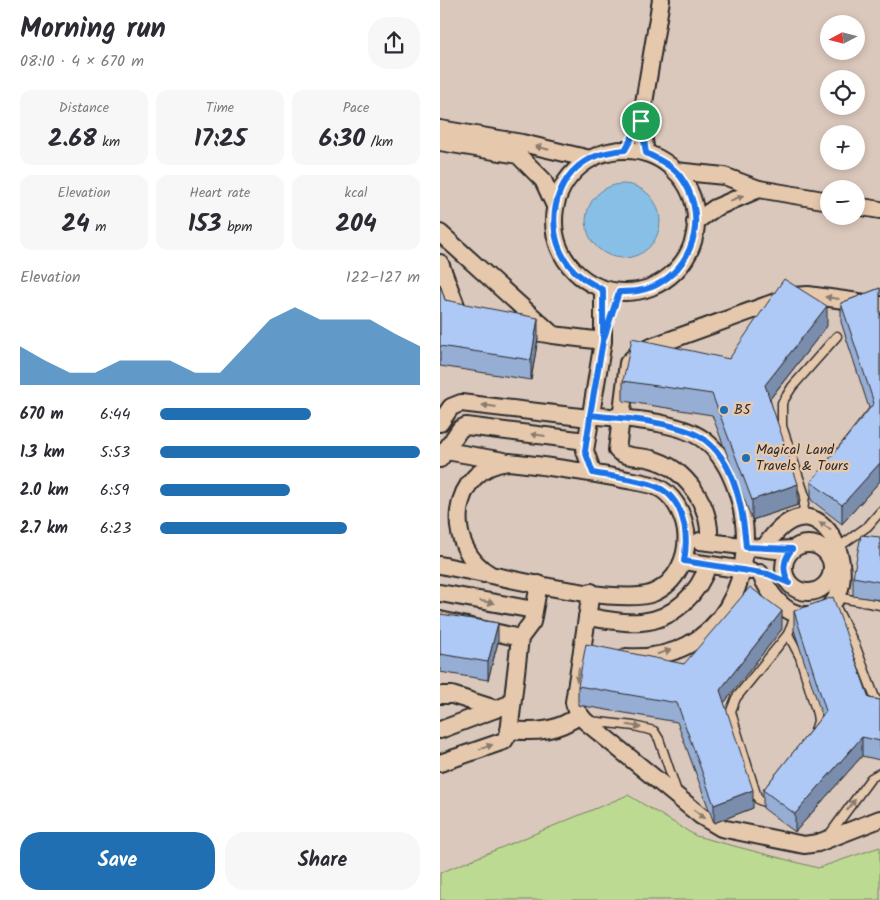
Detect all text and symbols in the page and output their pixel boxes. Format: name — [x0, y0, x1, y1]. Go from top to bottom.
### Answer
text: Morning run — [20, 7, 166, 52]
north arrow — [820, 15, 865, 60]
map controls — [820, 15, 865, 225]
button: share — [368, 17, 420, 69]
text: 08:10 · 4 × 670 m — [20, 49, 144, 74]
button: locate — [820, 70, 865, 115]
text: Distance — [59, 97, 109, 119]
text: Time — [206, 97, 234, 119]
text: Pace — [343, 97, 369, 119]
pin — [620, 100, 662, 142]
icon: arrive — [627, 107, 655, 135]
text: 2.68 — [48, 119, 97, 159]
text: 17:25 — [194, 119, 246, 159]
text: 6:30 — [319, 119, 365, 159]
button: + — [820, 125, 865, 170]
text: km — [97, 131, 120, 153]
text: /km — [365, 131, 393, 153]
one-way arrow — [535, 144, 550, 152]
button: − — [820, 180, 865, 225]
text: Elevation — [58, 182, 110, 204]
text: Heart rate — [190, 182, 250, 204]
text: kcal — [345, 182, 367, 204]
one-way arrow — [730, 194, 745, 202]
text: 24 — [62, 204, 90, 244]
text: 153 — [188, 204, 222, 244]
text: 204 — [335, 204, 377, 244]
text: m — [90, 216, 106, 238]
text: bpm — [222, 216, 252, 238]
text: Elevation — [20, 265, 81, 290]
text: 122–127 m — [346, 265, 420, 290]
one-way arrow — [823, 294, 839, 302]
place label: B5 — [734, 399, 752, 421]
text: 670 m — [20, 402, 64, 427]
text: 6:44 — [100, 402, 130, 427]
one-way arrow — [481, 402, 497, 410]
marker: B5 — [718, 404, 730, 416]
one-way arrow — [530, 431, 546, 439]
place label: Magical Land Travels & Tours — [756, 439, 849, 477]
text: 1.3 km — [20, 440, 65, 465]
text: 5:53 — [100, 440, 130, 465]
marker: Magical Land Travels & Tours — [740, 452, 752, 464]
text: 2.0 km — [20, 478, 68, 503]
text: 6:59 — [100, 478, 129, 503]
text: 2.7 km — [20, 516, 68, 541]
text: 6:23 — [100, 516, 131, 541]
one-way arrow — [818, 521, 832, 531]
one-way arrow — [479, 599, 495, 607]
one-way arrow — [657, 648, 672, 656]
one-way arrow — [574, 667, 582, 683]
one-way arrow — [626, 723, 642, 731]
one-way arrow — [479, 743, 494, 751]
one-way arrow — [846, 798, 856, 812]
one-way arrow — [692, 809, 705, 820]
button: Save — [20, 832, 215, 890]
button: Share — [225, 832, 420, 890]

